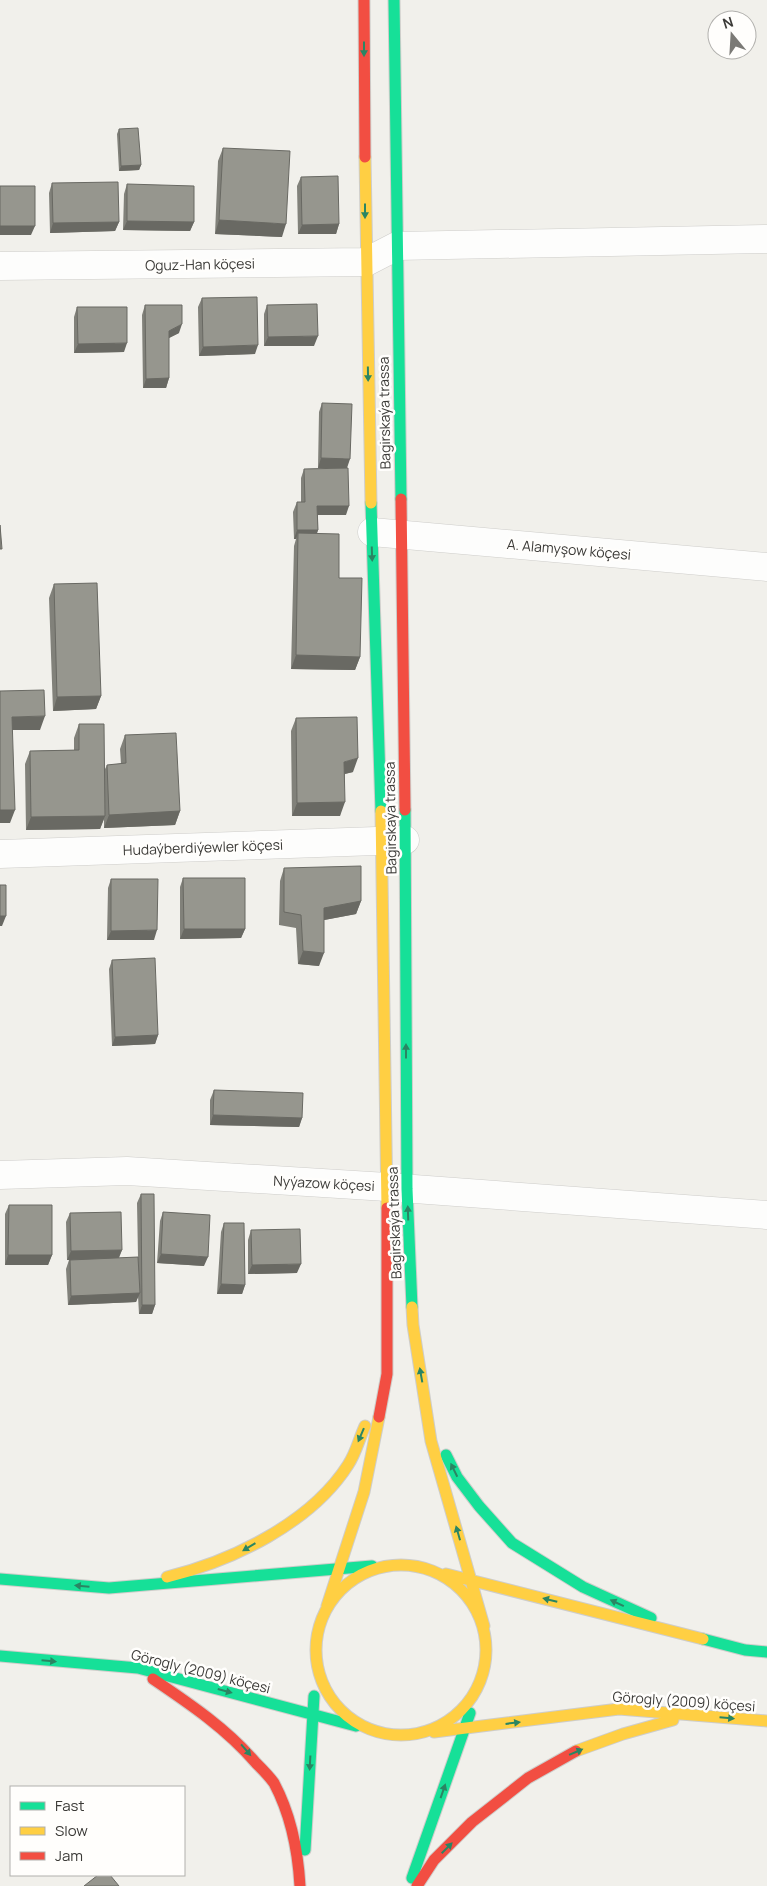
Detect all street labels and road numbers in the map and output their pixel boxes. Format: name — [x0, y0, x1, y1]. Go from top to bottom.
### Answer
street label: Oguz-Han köçesi — [145, 254, 255, 274]
street label: Bagirskaýa trassa — [374, 357, 394, 469]
street label: A. Alamyşow köçesi — [506, 534, 632, 564]
street label: Bagirskaýa trassa — [380, 762, 400, 874]
street label: Hudaýberdiýewler köçesi — [123, 835, 283, 859]
street label: Bagirskaýa trassa — [383, 1166, 405, 1280]
street label: Nyýazow köçesi — [273, 1171, 375, 1195]
street label: Görogly (2009) köçesi — [129, 1644, 273, 1698]
street label: Görogly (2009) köçesi — [612, 1687, 756, 1715]

